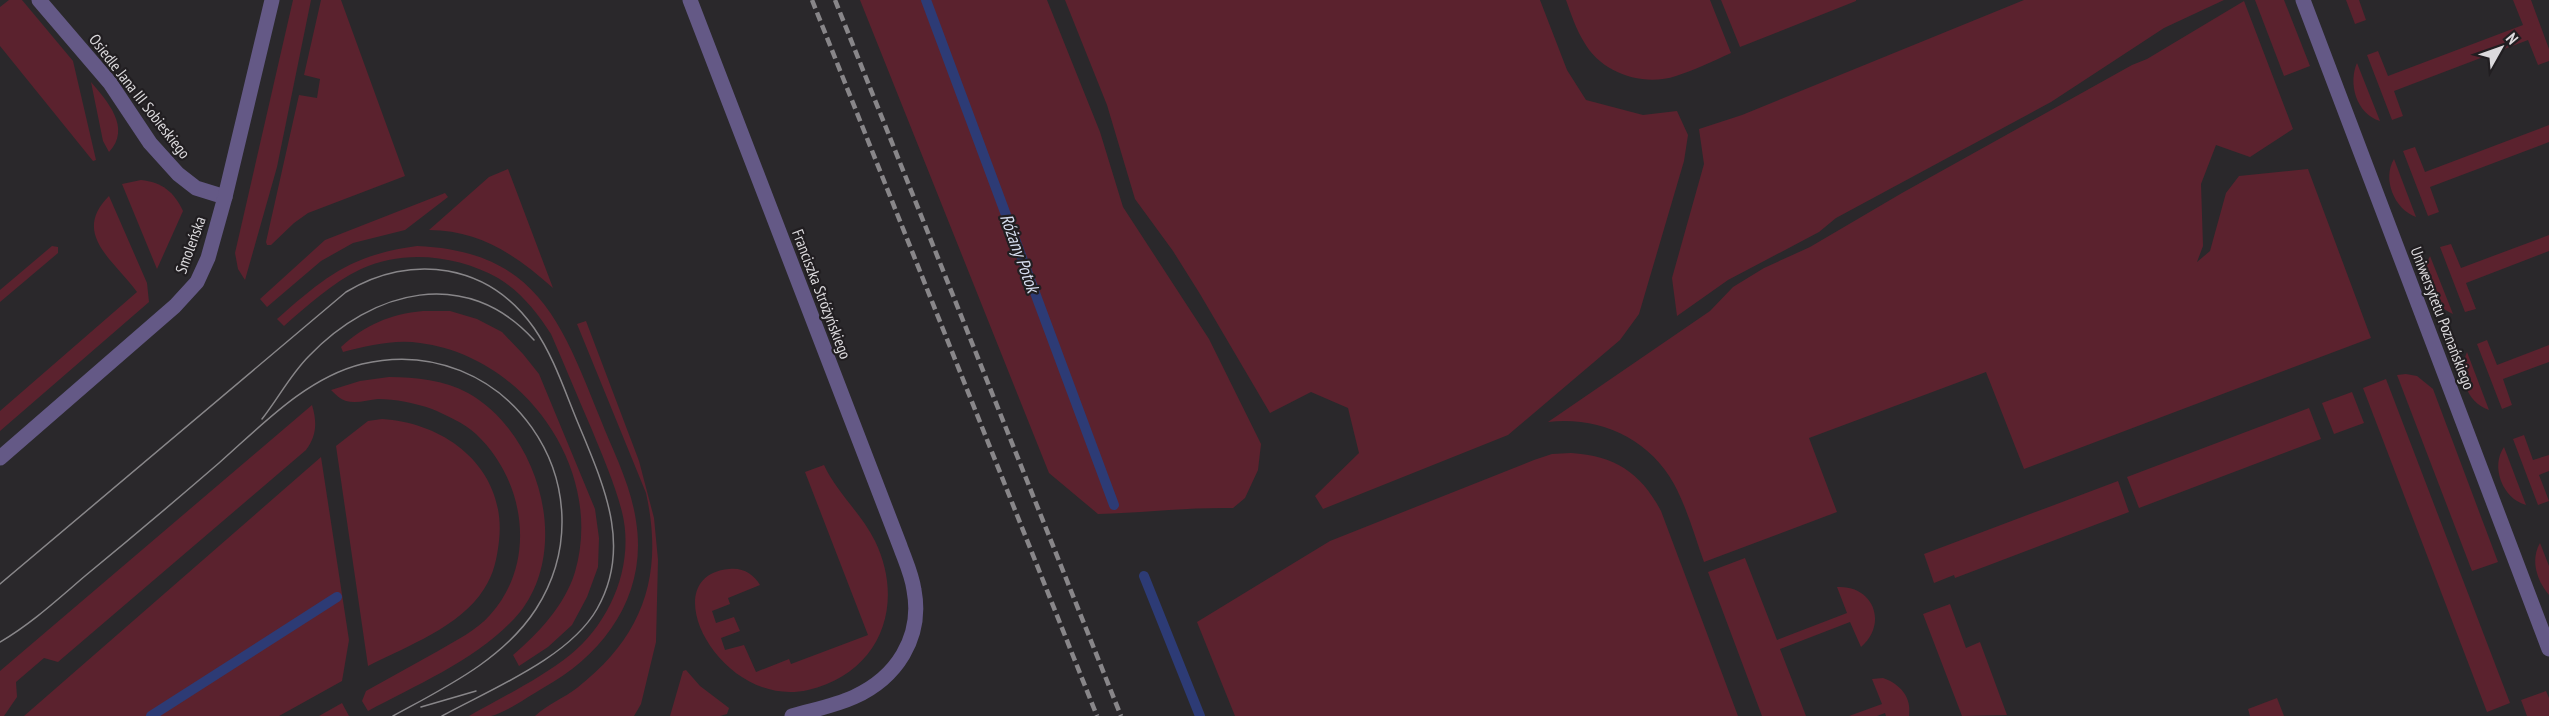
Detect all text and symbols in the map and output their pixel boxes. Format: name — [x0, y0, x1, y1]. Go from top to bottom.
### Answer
north arrow — [2471, 18, 2531, 78]
text: N — [2502, 29, 2523, 48]
street label: Osiedle Jana III Sobieskiego — [85, 30, 195, 162]
water label: Różany Potok — [995, 210, 1046, 297]
street label: Smoleńska — [170, 214, 210, 276]
street label: Franciszka Stróżyńskiego — [788, 226, 856, 362]
street label: Uniwersytetu Poznańskiego — [2407, 244, 2479, 392]

